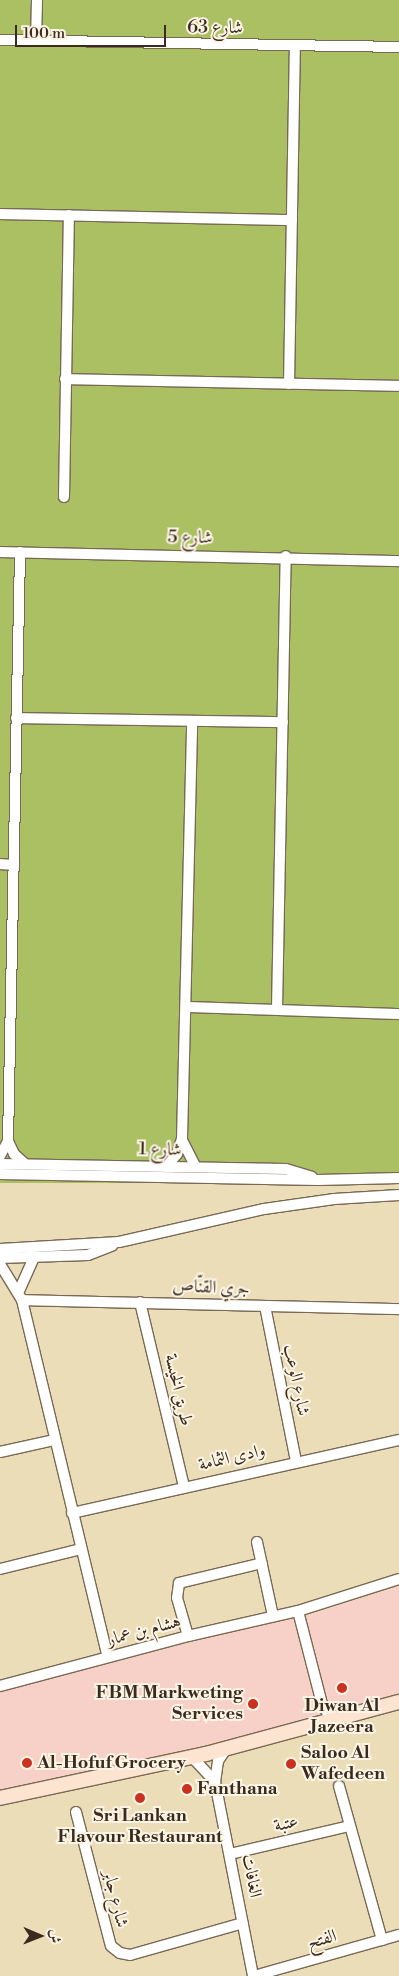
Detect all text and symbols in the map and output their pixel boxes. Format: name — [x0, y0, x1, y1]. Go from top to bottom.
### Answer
scale bar — [18, 15, 169, 47]
street label: شارع 63 — [187, 17, 243, 39]
text: 100 m — [23, 24, 65, 43]
street label: شارع 5 — [167, 527, 213, 549]
street label: شارع 1 — [138, 1139, 182, 1161]
street label: جري القنّاص — [172, 1276, 250, 1300]
street label: شارع الوعب — [278, 1342, 314, 1418]
street label: طريق الخيسة — [159, 1352, 197, 1428]
street label: وادى الثمامة — [197, 1440, 267, 1476]
street label: هشام بن عمار — [105, 1611, 183, 1651]
marker: Diwan Al Jazeera — [336, 1682, 348, 1694]
place label: FBM Markweting Services — [96, 1683, 243, 1726]
place label: Diwan Al Jazeera — [304, 1696, 380, 1738]
marker: FBM Markweting Services — [247, 1698, 259, 1710]
place label: Saloo Al Wafedeen — [301, 1743, 385, 1786]
place label: Al-Hofuf Grocery — [37, 1752, 186, 1774]
marker: Al-Hofuf Grocery — [21, 1757, 33, 1769]
marker: Saloo Al Wafedeen — [285, 1758, 297, 1770]
place label: Fanthana — [197, 1778, 277, 1800]
marker: Fanthana — [181, 1783, 193, 1795]
marker: Sri Lankan Flavour Restaurant — [134, 1792, 146, 1804]
place label: Sri Lankan Flavour Restaurant — [58, 1806, 222, 1848]
street label: عتبة — [272, 1811, 300, 1837]
street label: الغافات — [236, 1852, 266, 1900]
street label: شارع جابر — [97, 1868, 133, 1930]
north arrow — [15, 1911, 65, 1961]
street label: الفتح — [305, 1926, 339, 1954]
text: ش — [46, 1929, 64, 1943]

